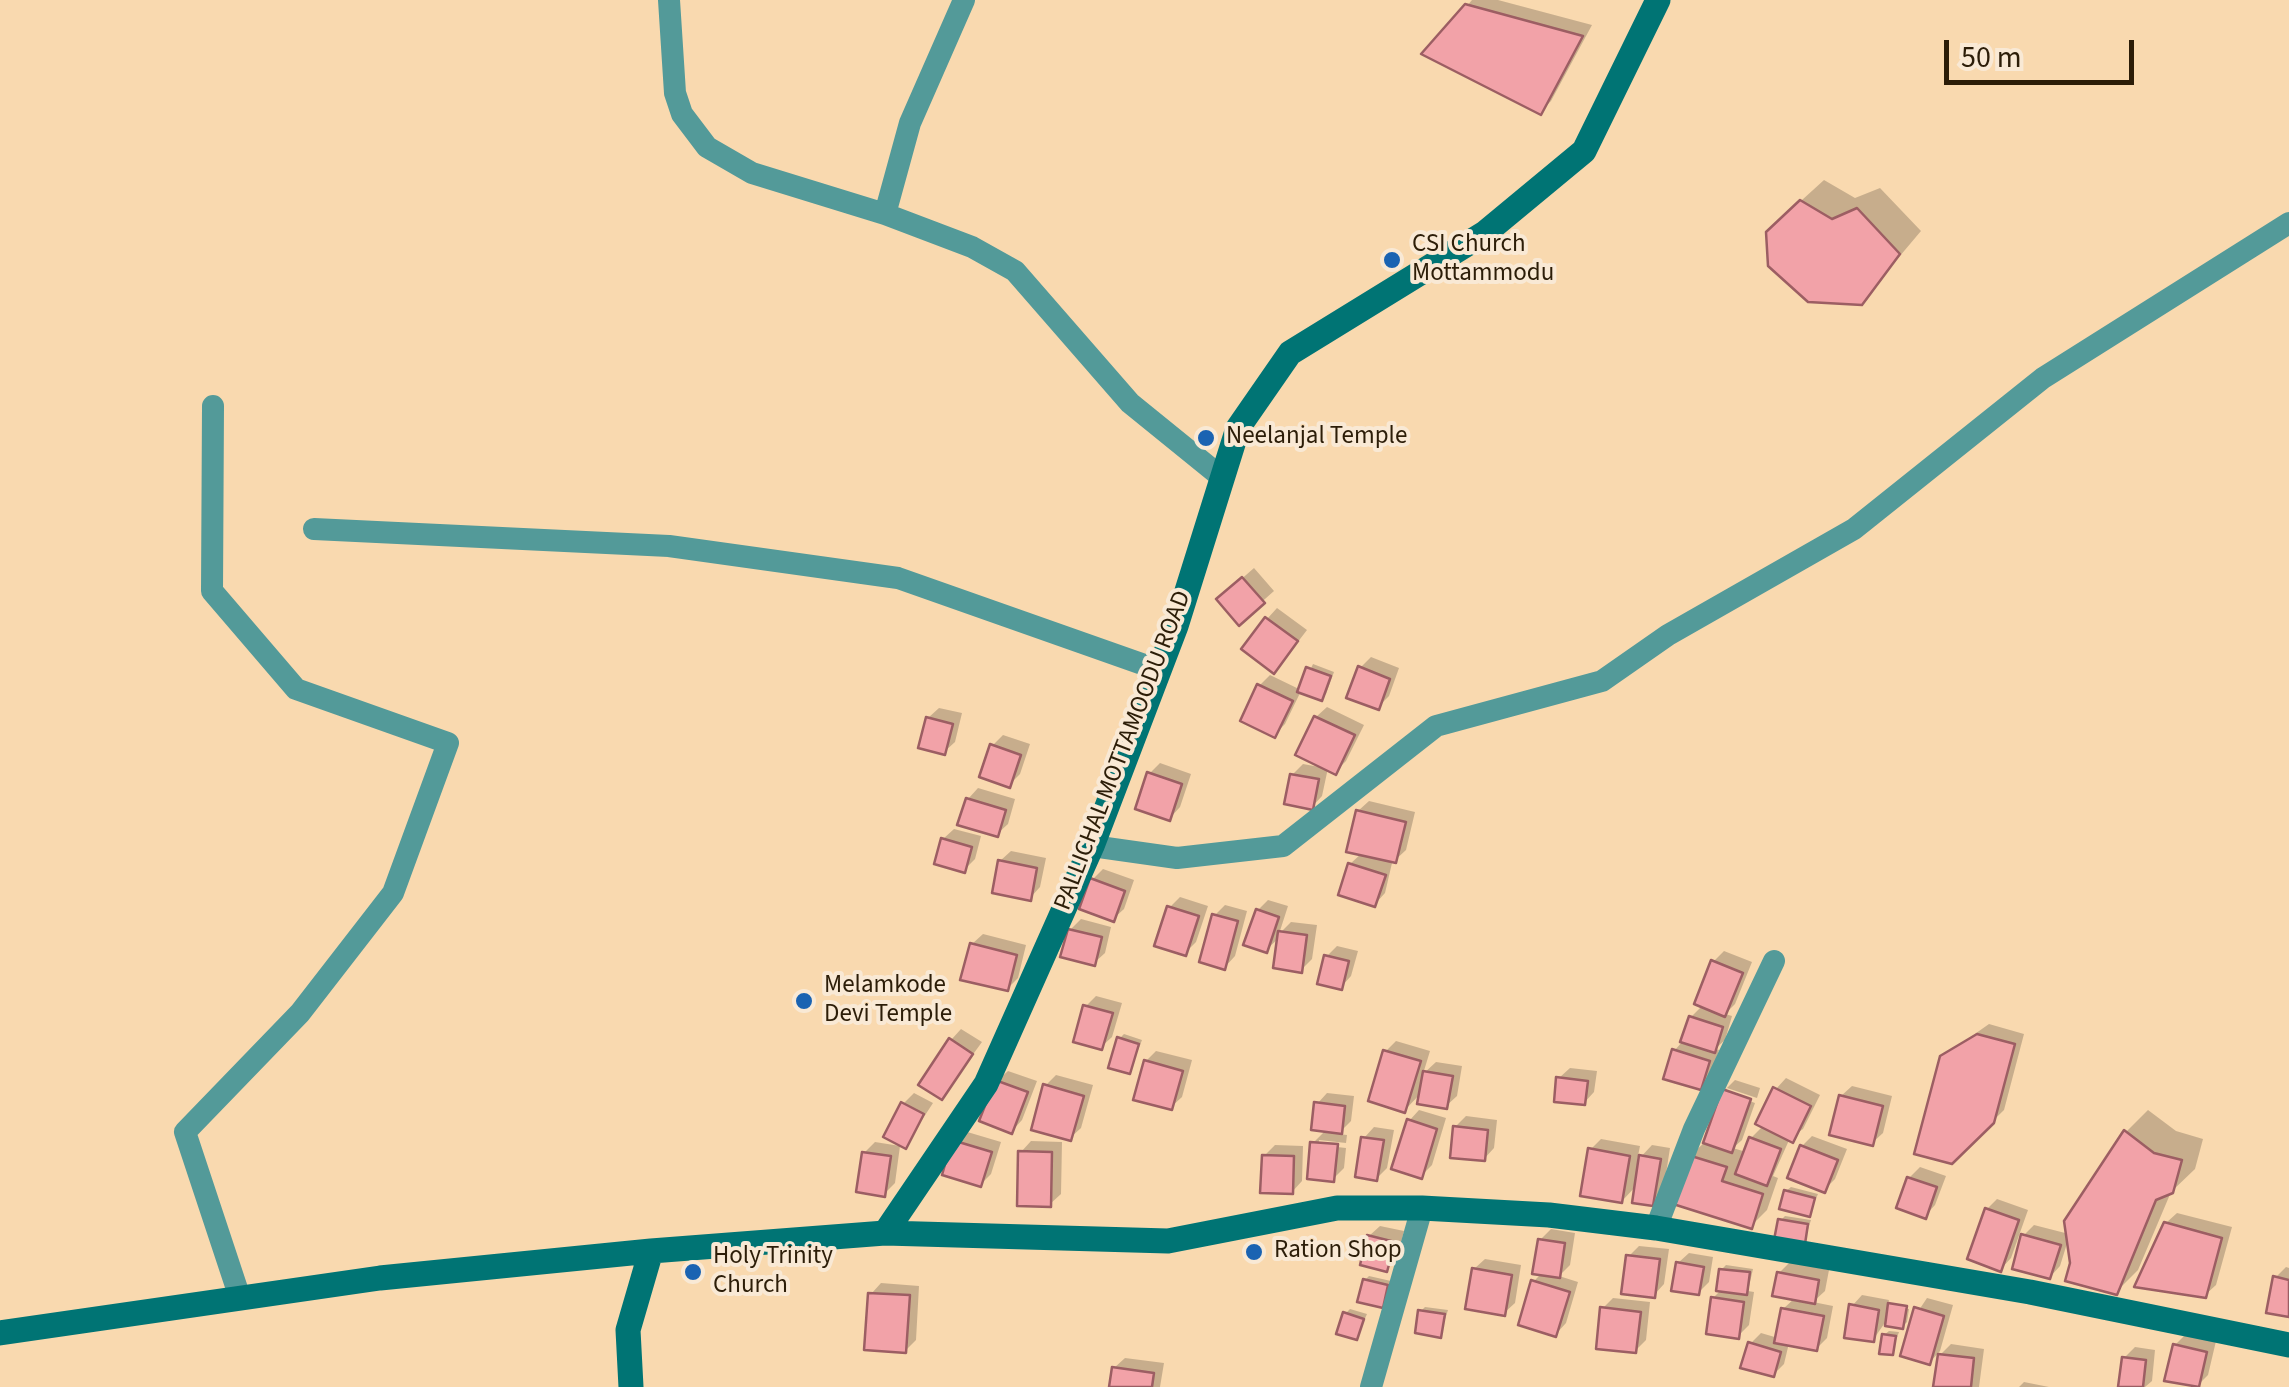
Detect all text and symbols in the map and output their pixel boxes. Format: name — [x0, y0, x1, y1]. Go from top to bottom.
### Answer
scale bar — [1949, 20, 2139, 82]
text: 50 m — [1961, 36, 2022, 79]
place label: CSI Church Mottammodu — [1412, 231, 1554, 290]
marker: CSI Church Mottammodu — [1381, 249, 1403, 271]
place label: Neelanjal Temple — [1226, 423, 1407, 453]
marker: Neelanjal Temple — [1195, 427, 1217, 449]
street label: PALLICHAL MOTTAMOODU ROAD — [1049, 587, 1199, 915]
place label: Melamkode Devi Temple — [824, 972, 952, 1031]
marker: Melamkode Devi Temple — [793, 990, 815, 1012]
place label: Ration Shop — [1274, 1237, 1402, 1267]
marker: Ration Shop — [1243, 1241, 1265, 1263]
place label: Holy Trinity Church — [713, 1243, 833, 1302]
marker: Holy Trinity Church — [682, 1261, 704, 1283]

